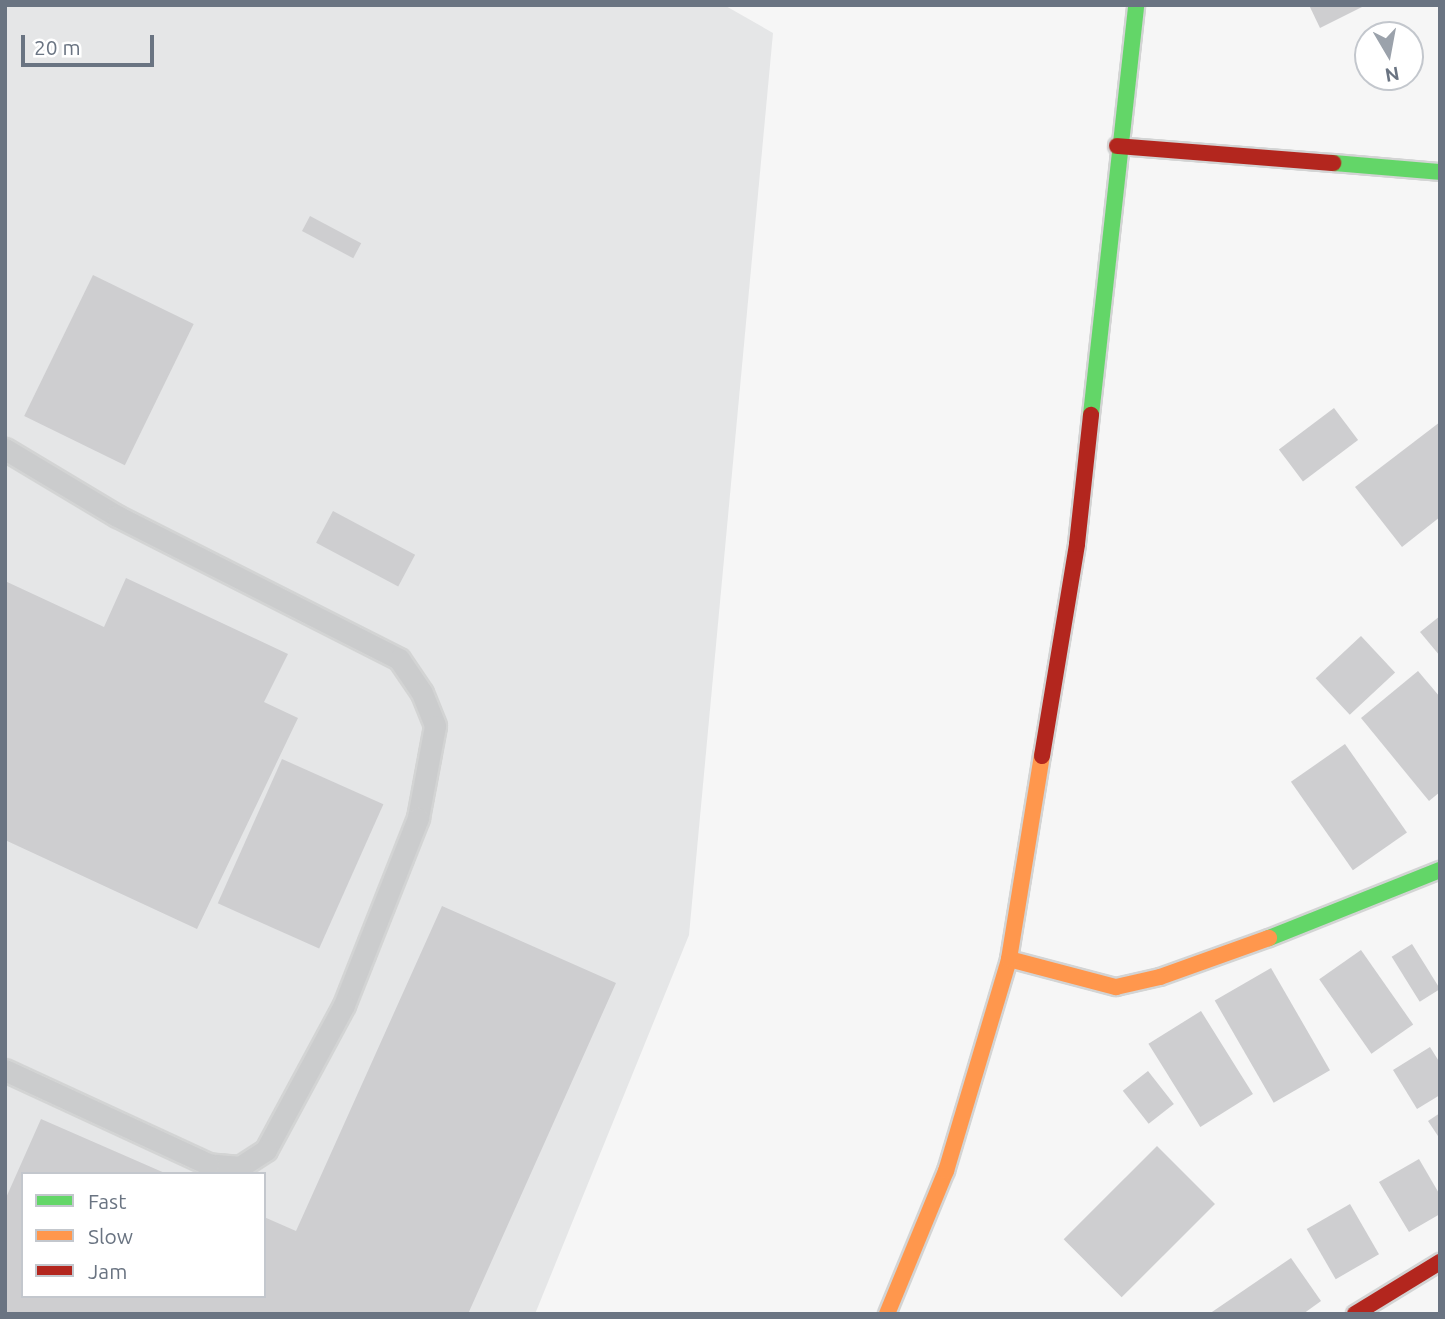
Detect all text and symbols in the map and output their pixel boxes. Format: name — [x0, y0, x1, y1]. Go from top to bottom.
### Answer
scale bar — [24, 21, 158, 65]
north arrow — [1354, 21, 1424, 91]
text: 20 m — [34, 35, 81, 59]
text: N — [1383, 63, 1401, 87]
legend — [21, 1172, 266, 1298]
text: Fast — [88, 1189, 126, 1213]
text: Slow — [88, 1224, 133, 1248]
text: Jam — [88, 1259, 127, 1283]

